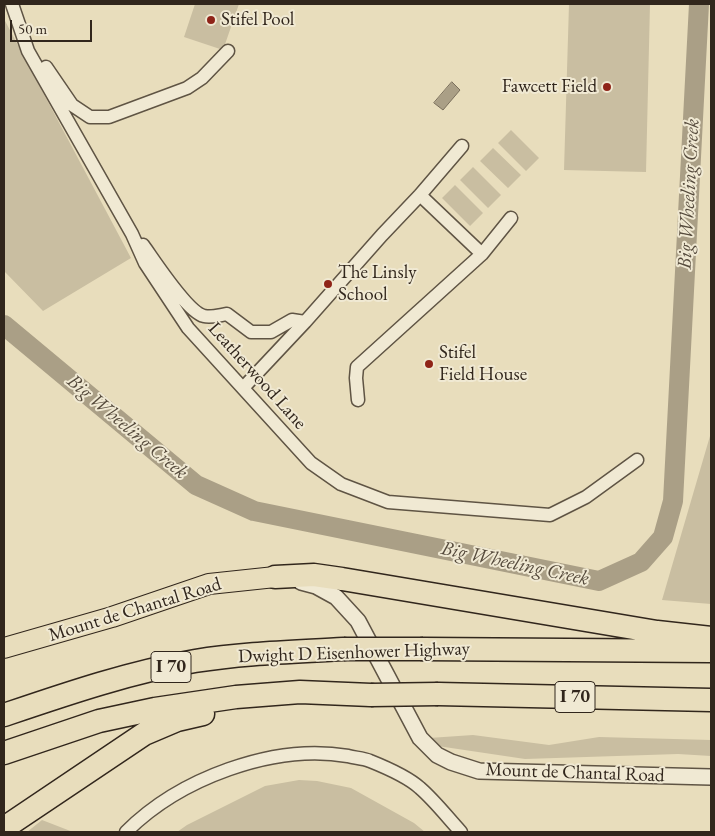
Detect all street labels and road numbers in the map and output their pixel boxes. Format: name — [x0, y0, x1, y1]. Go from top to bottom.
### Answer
street label: Leatherwood Lane — [203, 318, 311, 434]
street label: Mount de Chantal Road — [46, 573, 224, 647]
street label: Dwight D Eisenhower Highway — [238, 638, 470, 668]
road number: I 70 — [151, 652, 191, 682]
road number: I 70 — [555, 682, 595, 712]
street label: Mount de Chantal Road — [485, 758, 665, 788]

